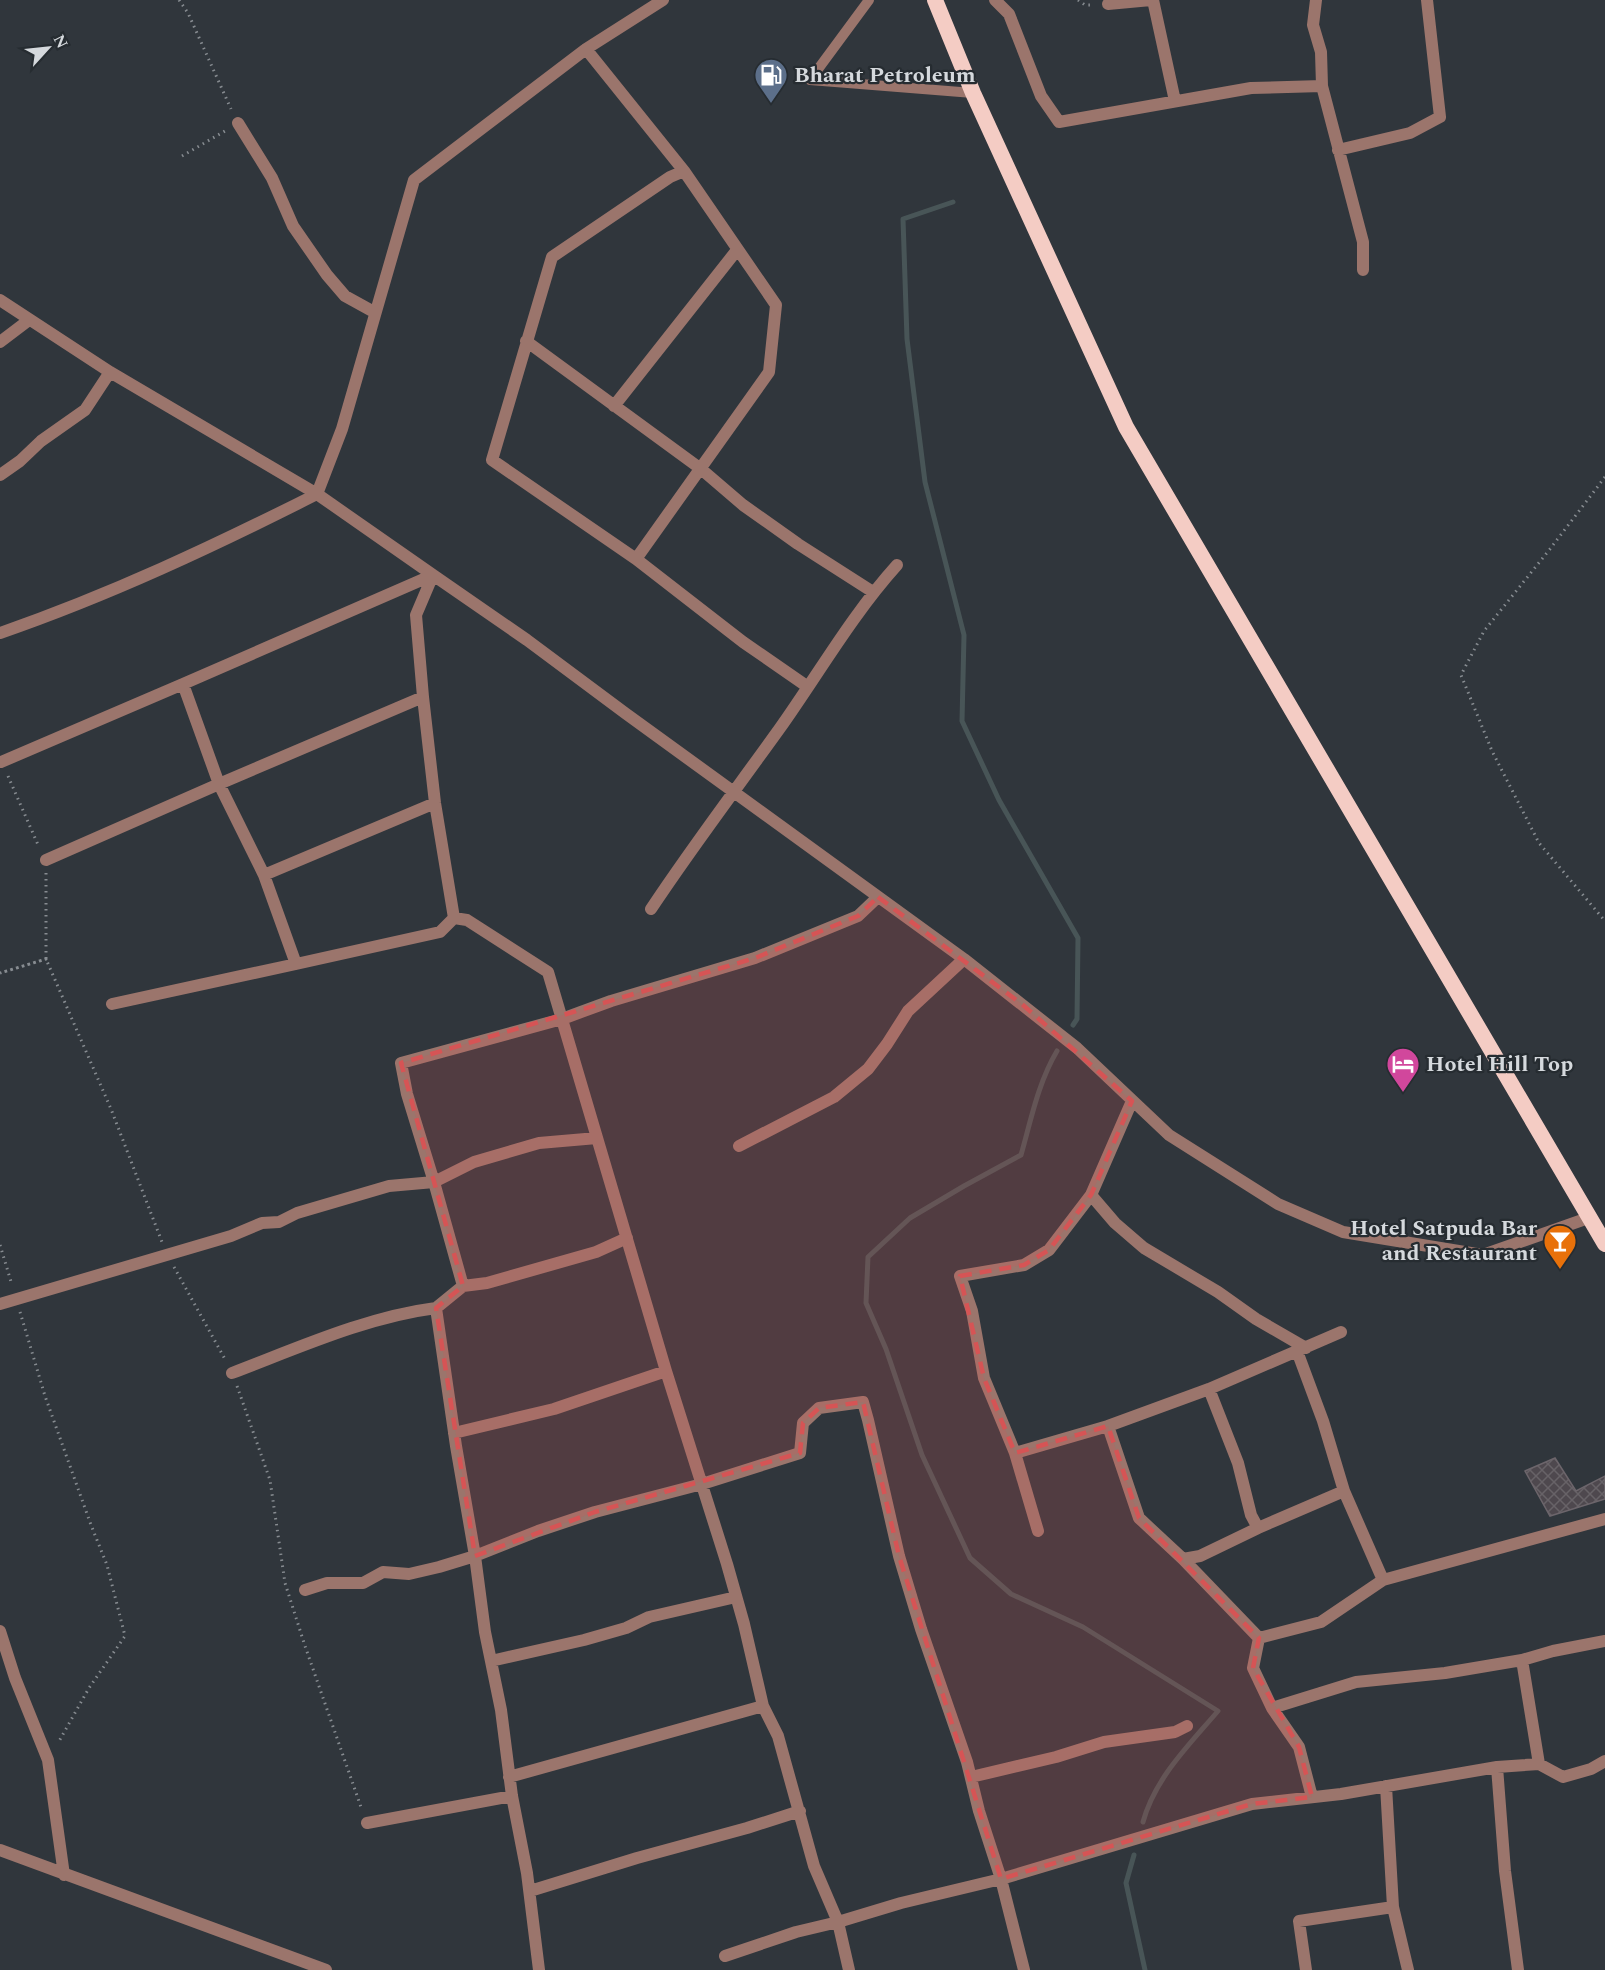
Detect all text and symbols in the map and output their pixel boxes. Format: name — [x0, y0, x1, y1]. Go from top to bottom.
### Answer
north arrow — [18, 18, 78, 78]
text: N — [47, 30, 74, 53]
fuel station icon: Bharat Petroleum — [753, 57, 789, 104]
place label: Bharat Petroleum — [794, 59, 976, 92]
hotel icon: Hotel Hill Top — [1385, 1046, 1421, 1093]
place label: Hotel Hill Top — [1426, 1048, 1573, 1081]
place label: Hotel Satpuda Bar and Restaurant — [1350, 1212, 1538, 1270]
bar icon: Hotel Satpuda Bar and Restaurant — [1542, 1223, 1578, 1270]

